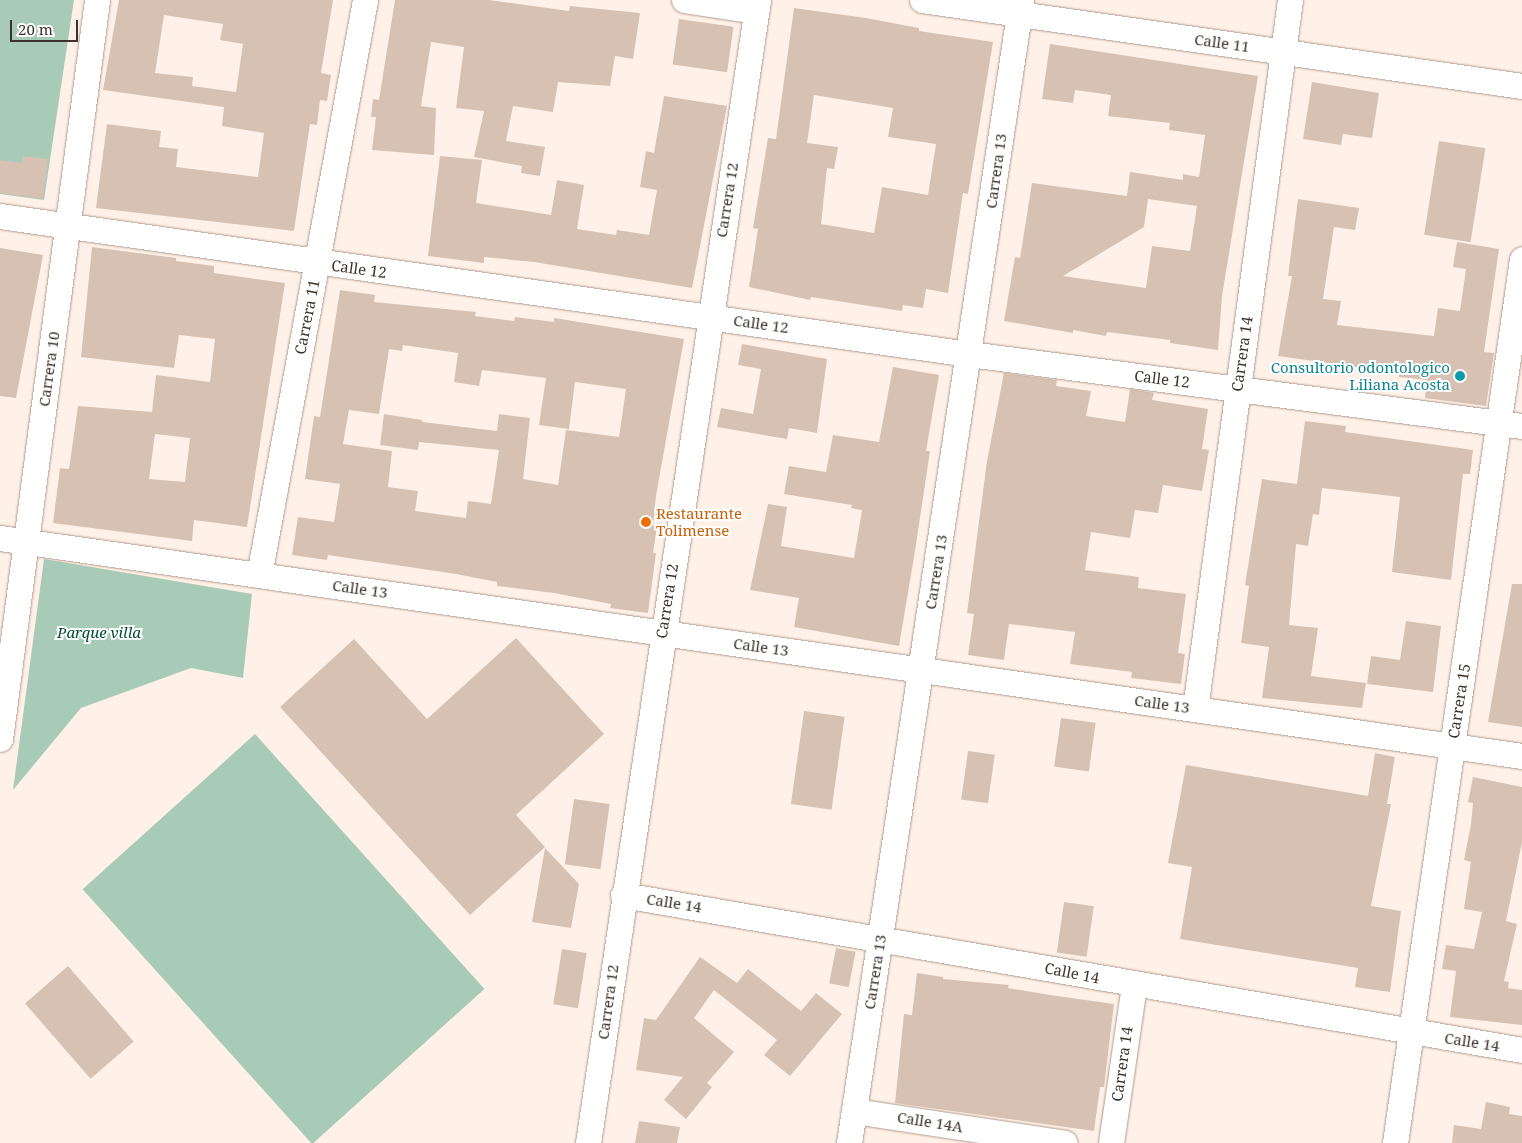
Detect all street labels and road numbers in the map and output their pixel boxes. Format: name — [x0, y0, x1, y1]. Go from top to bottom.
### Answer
street label: Calle 11 — [1193, 30, 1251, 56]
street label: Carrera 13 — [982, 132, 1010, 210]
street label: Carrera 12 — [712, 161, 742, 239]
street label: Calle 12 — [330, 256, 388, 282]
street label: Carrera 11 — [291, 278, 323, 356]
street label: Calle 12 — [732, 311, 790, 337]
street label: Carrera 14 — [1228, 315, 1256, 393]
street label: Carrera 10 — [35, 330, 63, 408]
street label: Calle 12 — [1133, 367, 1191, 391]
street label: Carrera 13 — [921, 533, 951, 611]
street label: Carrera 12 — [652, 562, 682, 640]
street label: Calle 13 — [331, 576, 389, 602]
street label: Calle 13 — [732, 634, 790, 660]
street label: Carrera 15 — [1444, 662, 1474, 740]
street label: Calle 13 — [1133, 691, 1191, 717]
street label: Calle 14 — [645, 890, 703, 916]
street label: Carrera 13 — [860, 933, 890, 1011]
street label: Calle 14 — [1043, 959, 1101, 987]
street label: Carrera 12 — [594, 963, 622, 1041]
street label: Carrera 14 — [1108, 1025, 1136, 1103]
street label: Calle 14 — [1443, 1029, 1501, 1055]
street label: Calle 14A — [896, 1108, 964, 1136]

